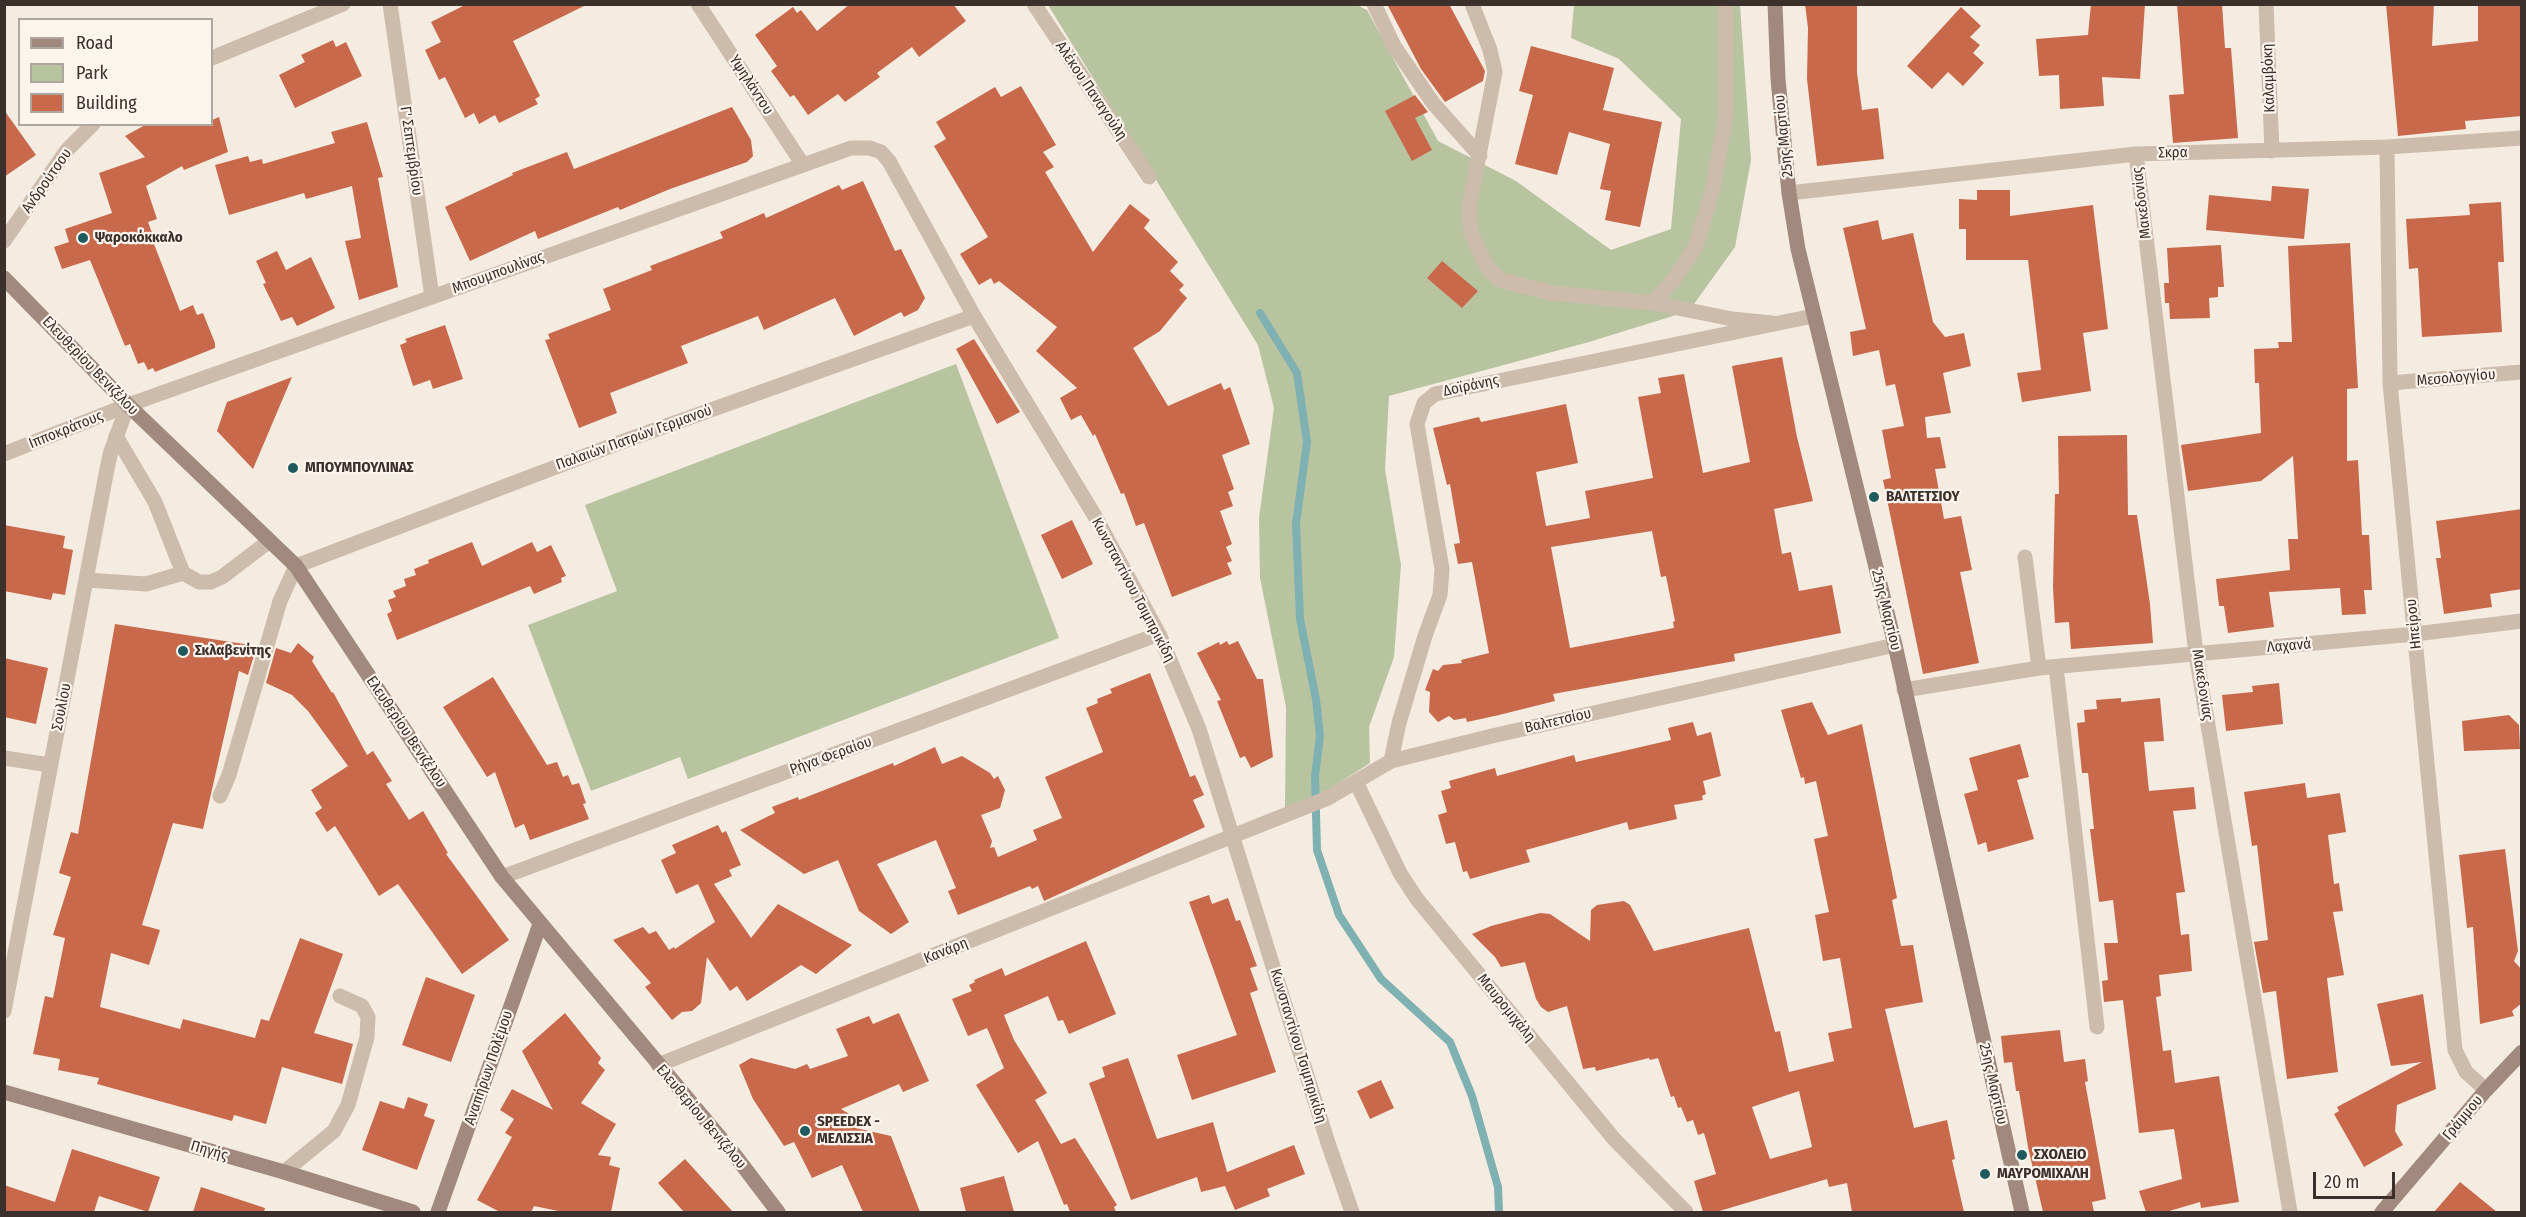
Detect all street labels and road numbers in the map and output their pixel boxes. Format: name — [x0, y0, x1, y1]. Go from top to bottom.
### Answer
street label: Αλέκου Παναγούλη — [1051, 38, 1131, 144]
street label: Καλαμβόκη — [2259, 43, 2279, 113]
street label: Υψηλάντου — [725, 52, 777, 118]
street label: 25ης Μαρτίου — [1771, 94, 1797, 178]
street label: Γ' Σεπτεμβρίου — [396, 105, 426, 197]
street label: Σκρα — [2158, 144, 2188, 162]
street label: Ανδρούτσου — [18, 145, 76, 217]
street label: Μακεδονίας — [2129, 166, 2155, 240]
street label: Μπουμπουλίνας — [450, 248, 546, 298]
street label: Ελευθερίου Βενιζέλου — [38, 313, 142, 419]
street label: Μεσολογγίου — [2416, 366, 2496, 390]
street label: Δοϊράνης — [1442, 371, 1500, 401]
street label: Παλαιών Πατρών Γερμανού — [554, 401, 714, 475]
street label: Ιπποκράτους — [26, 407, 106, 453]
street label: Κωνσταντίνου Τσιμπρικίδη — [1087, 515, 1179, 665]
street label: 25ης Μαρτίου — [1867, 568, 1905, 652]
street label: Ηπείρου — [2402, 598, 2426, 650]
street label: Λαχανά — [2266, 635, 2312, 657]
street label: Μακεδονίας — [2187, 648, 2217, 722]
street label: Ελευθερίου Βενιζέλου — [362, 673, 450, 791]
street label: Σουλίου — [49, 682, 75, 732]
street label: Βαλτετσίου — [1523, 705, 1593, 737]
street label: Ρήγα Φεραίου — [788, 733, 874, 779]
street label: Κανάρη — [921, 934, 971, 968]
street label: Κωνσταντίνου Τσιμπρικίδη — [1266, 967, 1330, 1125]
street label: Μαυρομιχάλη — [1473, 970, 1539, 1046]
street label: Αναπήρων Πολέμου — [461, 1008, 517, 1128]
street label: 25ης Μαρτίου — [1975, 1042, 2011, 1126]
street label: Ελευθερίου Βενιζέλου — [652, 1061, 750, 1173]
street label: Γράμμου — [2439, 1092, 2487, 1144]
street label: Πηγής — [188, 1137, 230, 1165]

